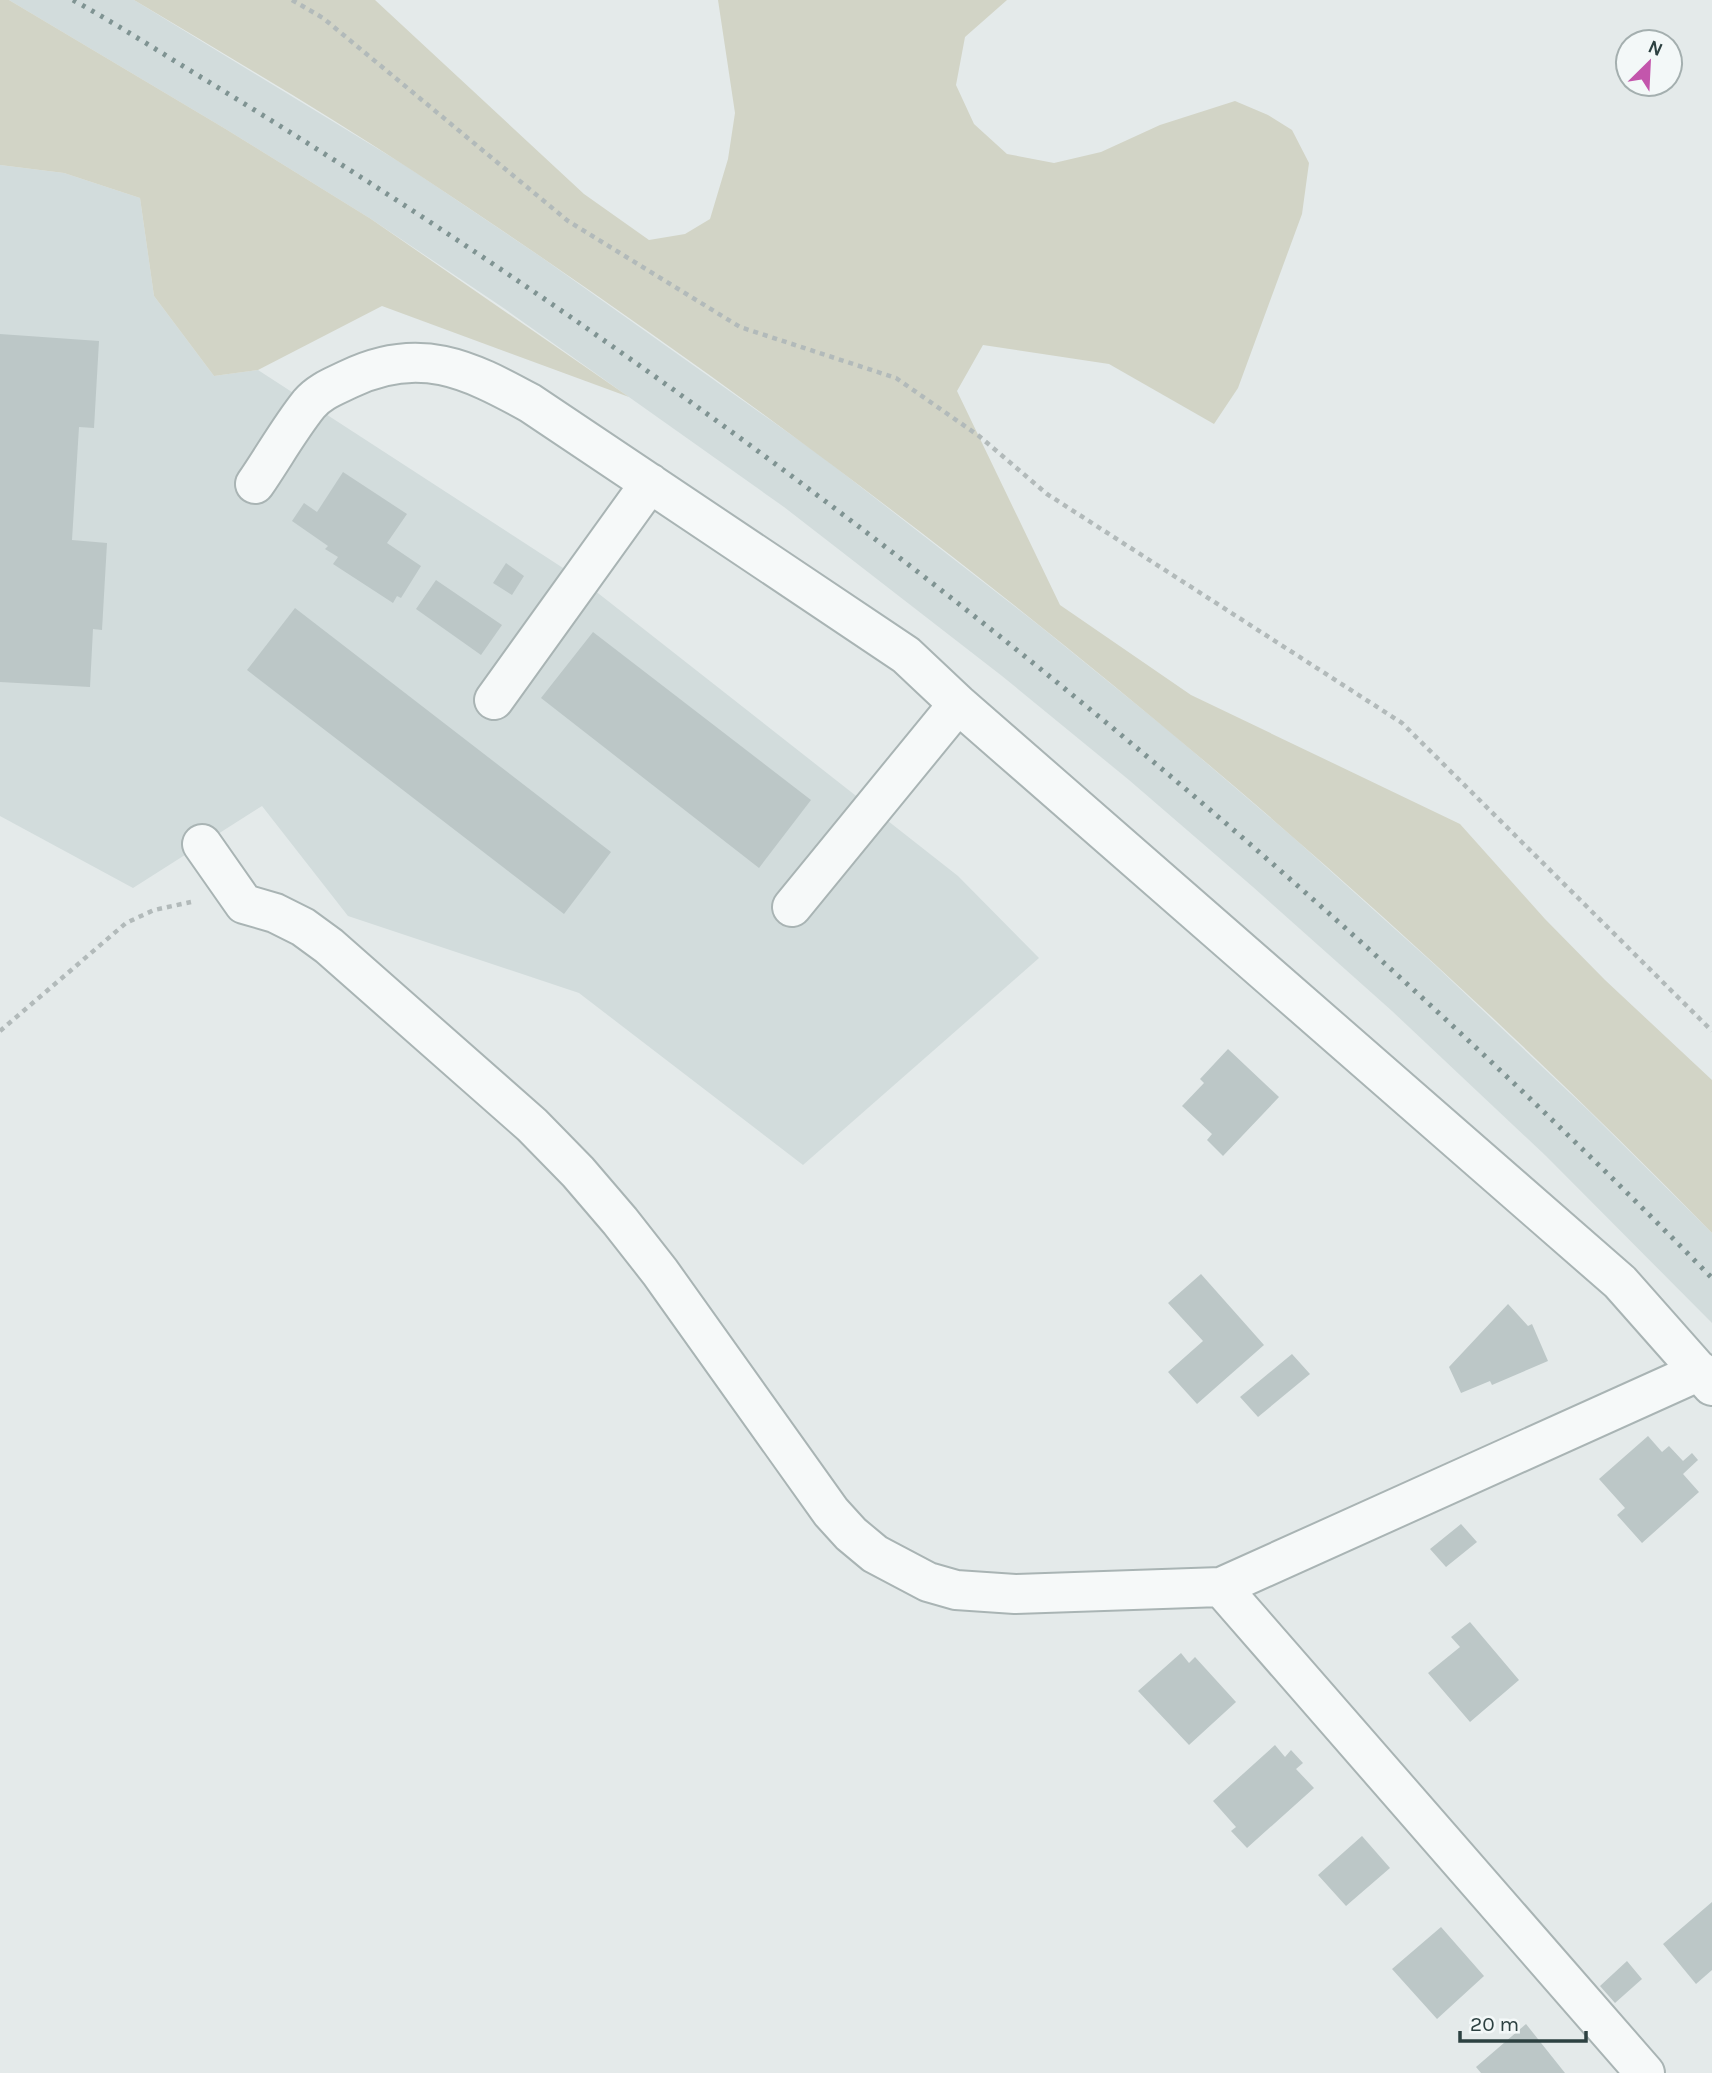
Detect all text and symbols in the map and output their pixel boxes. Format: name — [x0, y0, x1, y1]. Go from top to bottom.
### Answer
north arrow — [1614, 28, 1684, 98]
text: N — [1645, 36, 1666, 61]
scale bar — [1460, 2000, 1586, 2044]
text: 20 m — [1470, 2012, 1519, 2036]

